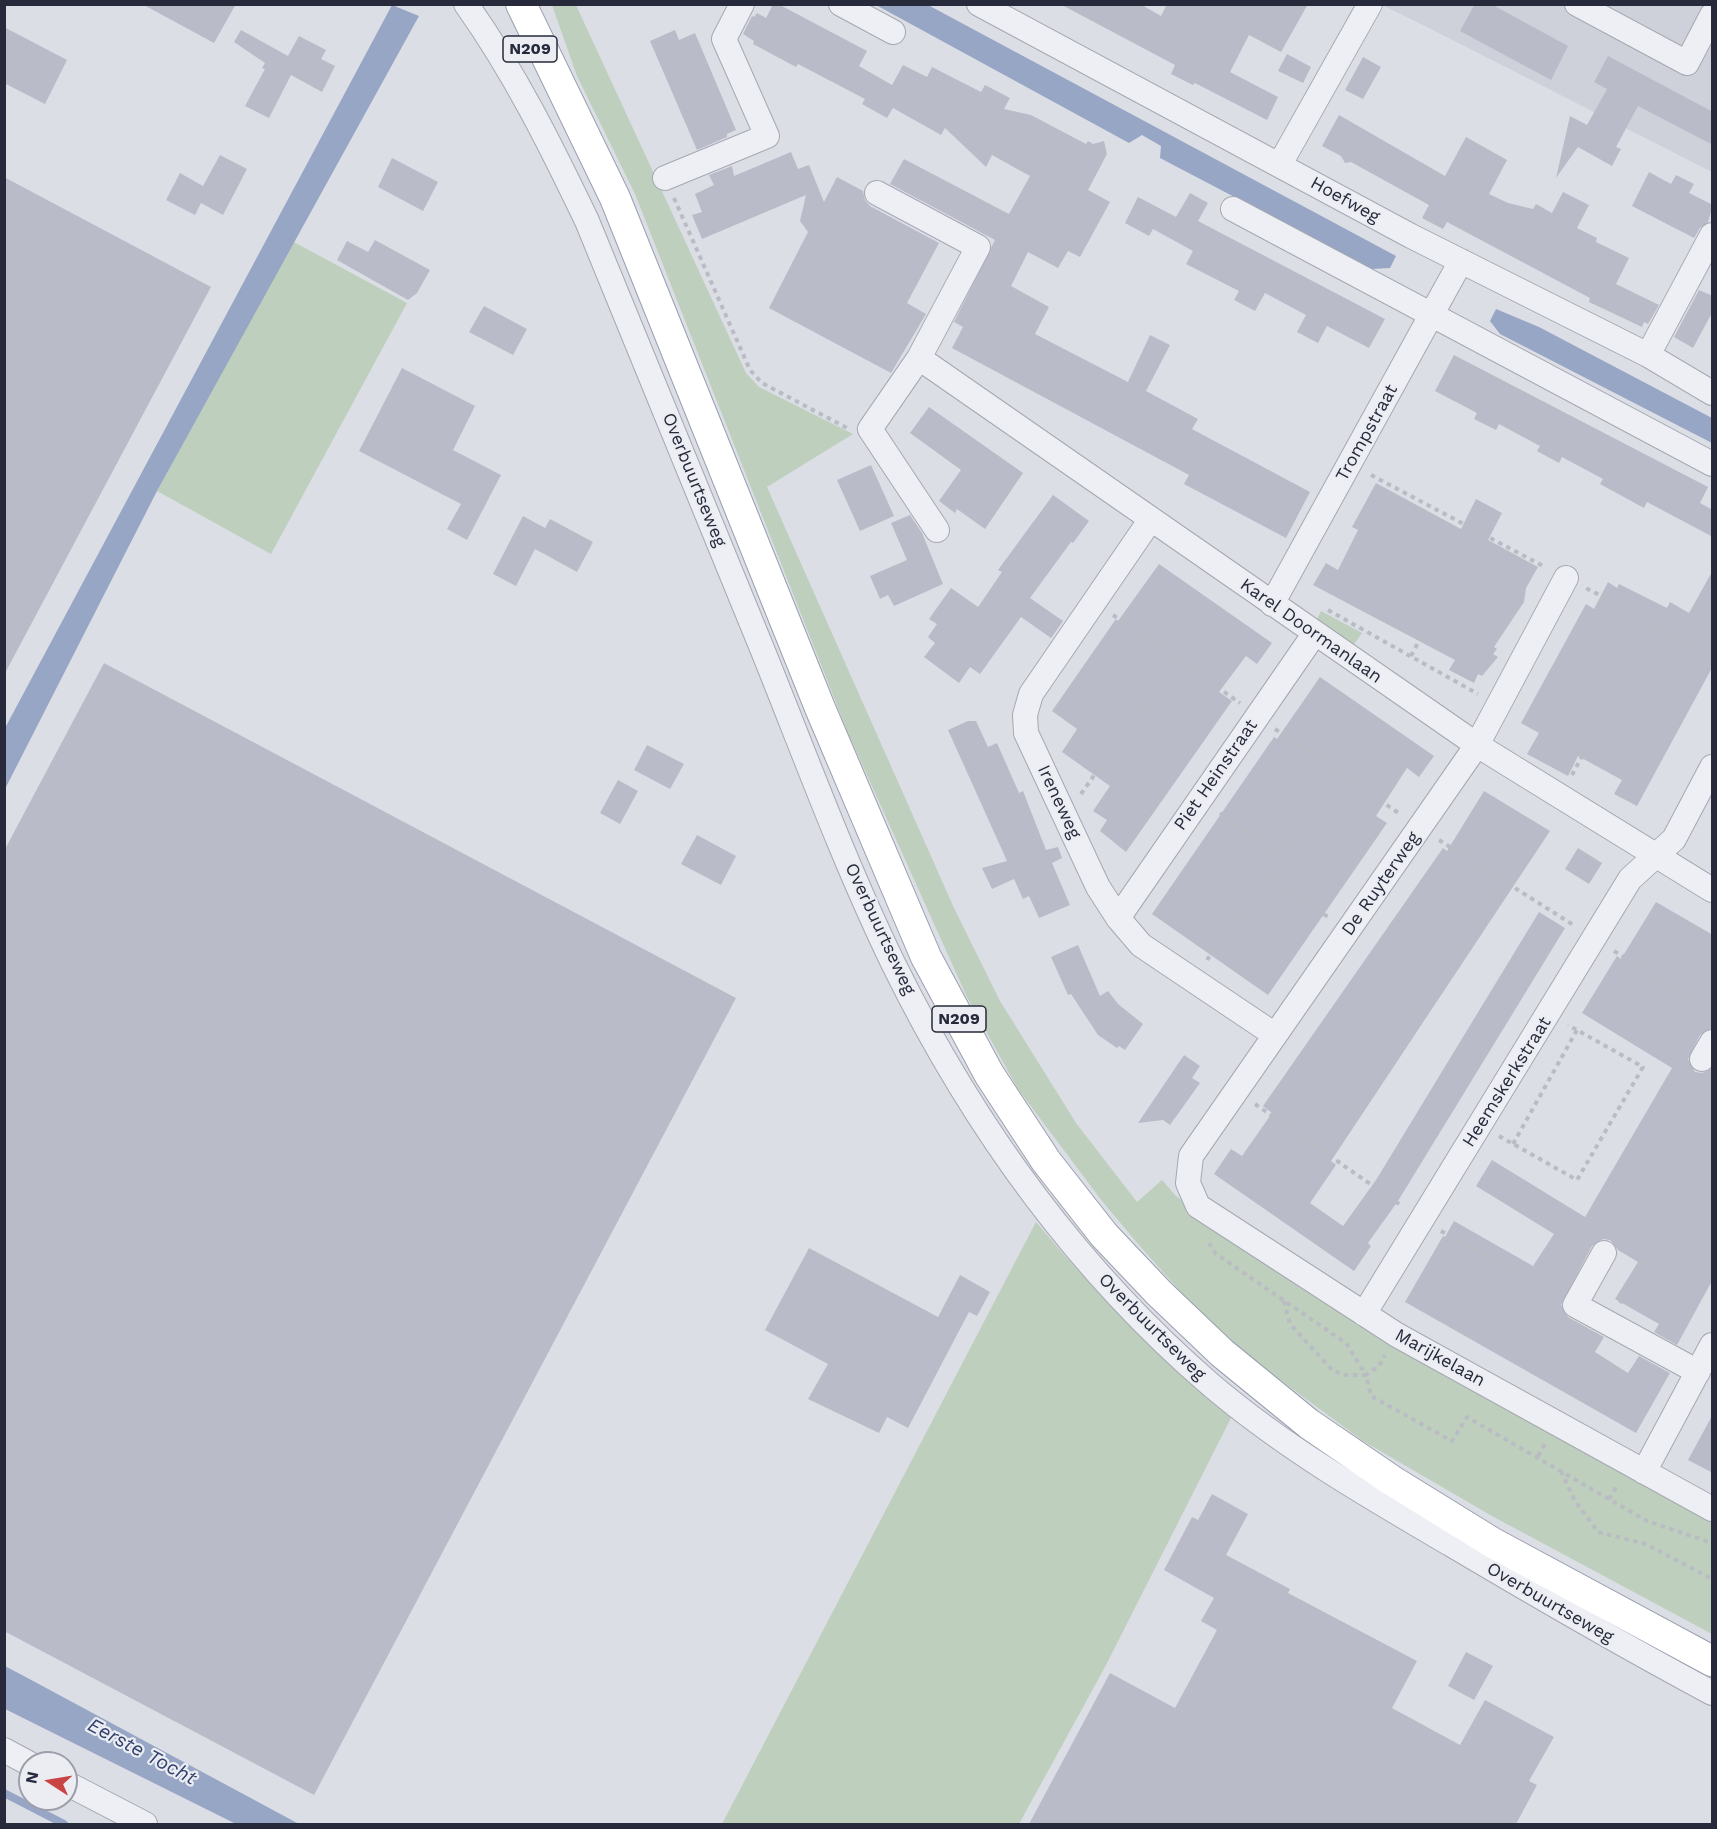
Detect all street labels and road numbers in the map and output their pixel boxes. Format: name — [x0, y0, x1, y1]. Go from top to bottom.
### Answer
road number: N209 — [503, 36, 557, 62]
street label: Hoefweg — [1307, 172, 1383, 228]
street label: Trompstraat — [1331, 381, 1403, 485]
street label: Overbuurtseweg — [657, 410, 731, 550]
street label: Karel Doormanlaan — [1236, 574, 1386, 688]
street label: Piet Heinstraat — [1170, 715, 1262, 835]
street label: Ireneweg — [1033, 762, 1085, 842]
street label: De Ruyterweg — [1337, 828, 1425, 940]
street label: Overbuurtseweg — [840, 860, 920, 998]
road number: N209 — [932, 1006, 986, 1032]
street label: Heemskerkstraat — [1458, 1013, 1556, 1151]
street label: Overbuurtseweg — [1094, 1269, 1210, 1385]
street label: Marijkelaan — [1391, 1324, 1489, 1392]
street label: Overbuurtseweg — [1483, 1558, 1617, 1648]

